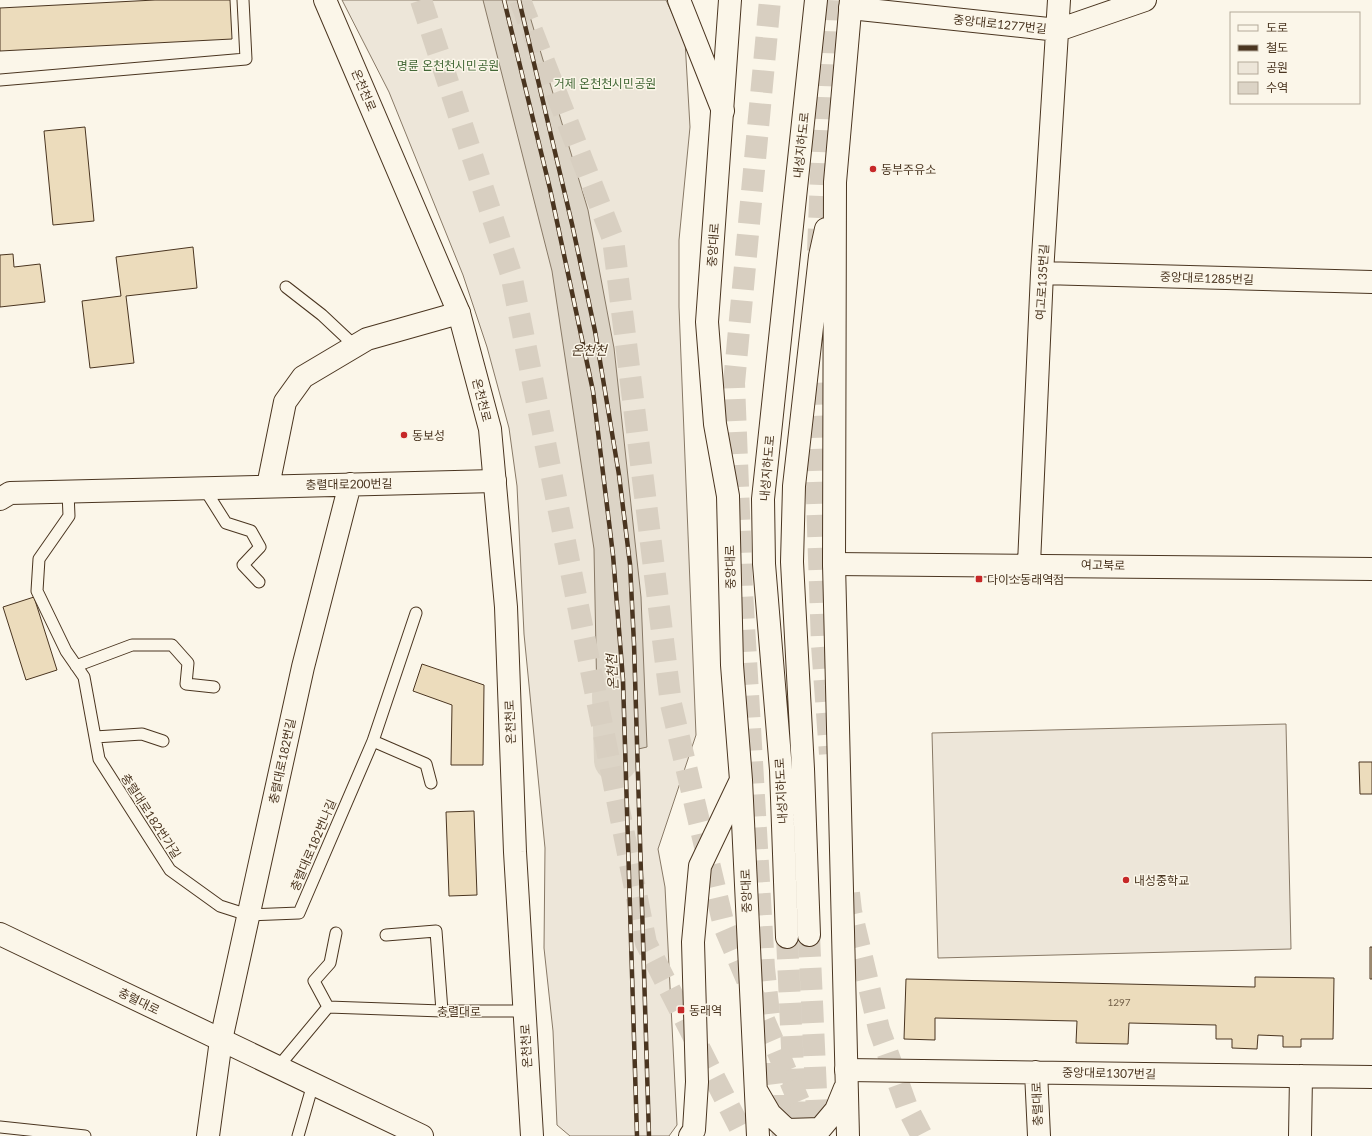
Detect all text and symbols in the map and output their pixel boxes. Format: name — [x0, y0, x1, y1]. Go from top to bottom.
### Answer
street label: 중앙대로1277번길 — [952, 12, 1048, 36]
legend — [1230, 12, 1360, 104]
text: 도로 — [1266, 20, 1288, 35]
text: 철도 — [1266, 40, 1288, 55]
park label: 명륜 온천천시민공원 — [397, 58, 499, 73]
text: 공원 — [1266, 60, 1288, 75]
street label: 온천천로 — [348, 67, 380, 113]
park label: 거제 온천천시민공원 — [554, 76, 656, 91]
text: 수역 — [1266, 80, 1288, 95]
street label: 내성지하도로 — [790, 111, 812, 179]
place label: 동부주유소 — [881, 162, 936, 177]
marker: 동부주유소 — [868, 164, 878, 174]
street label: 중앙대로 — [704, 222, 722, 268]
street label: 여고로135번길 — [1033, 244, 1051, 320]
street label: 중앙대로1285번길 — [1160, 269, 1254, 287]
water label: 온천천 — [571, 342, 608, 358]
street label: 온천천로 — [469, 377, 495, 423]
place label: 동보성 — [412, 428, 445, 443]
marker: 동보성 — [399, 430, 409, 440]
street label: 내성지하도로 — [757, 434, 777, 502]
street label: 충렬대로200번길 — [305, 476, 393, 492]
street label: 중앙대로 — [722, 545, 738, 589]
street label: 여고북로 — [1081, 557, 1125, 573]
place label: 다이소동래역점 — [987, 572, 1064, 587]
marker: 다이소동래역점 — [974, 574, 984, 584]
water label: 온천천 — [603, 653, 621, 690]
street label: 온천천로 — [502, 700, 518, 744]
street label: 충렬대로182번길 — [266, 717, 298, 805]
street label: 내성지하도로 — [772, 758, 790, 824]
street label: 충렬대로182번가길 — [118, 771, 184, 861]
street label: 충렬대로182번나길 — [287, 797, 339, 893]
street label: 중앙대로 — [738, 869, 754, 913]
place label: 내성중학교 — [1134, 873, 1189, 888]
marker: 내성중학교 — [1121, 875, 1131, 885]
street label: 충렬대로 — [116, 985, 162, 1017]
house number: 1297 — [1107, 996, 1131, 1008]
place label: 동래역 — [689, 1003, 722, 1018]
street label: 충렬대로 — [437, 1004, 481, 1019]
marker: 동래역 — [676, 1005, 686, 1015]
street label: 온천천로 — [517, 1024, 535, 1068]
street label: 중앙대로1307번길 — [1062, 1065, 1156, 1081]
street label: 충렬대로 — [1029, 1082, 1045, 1126]

